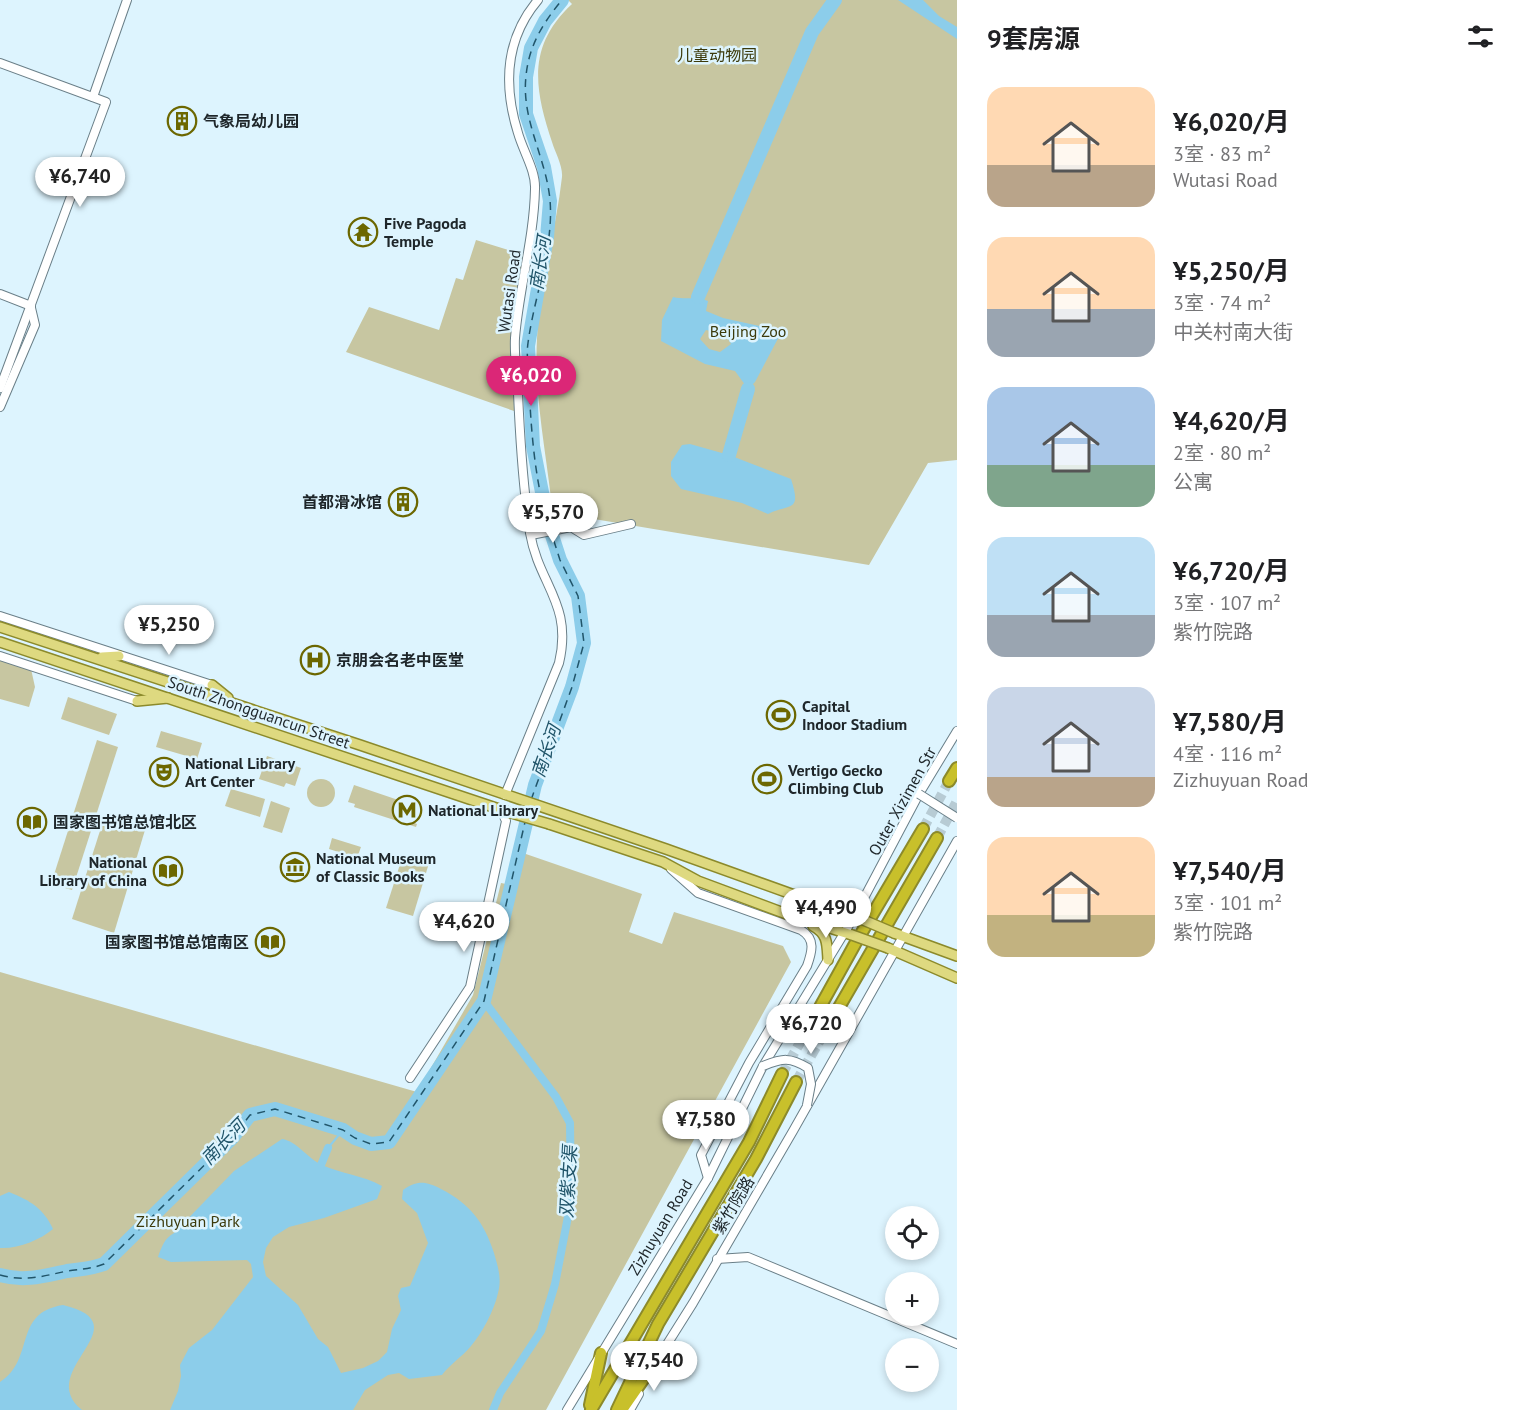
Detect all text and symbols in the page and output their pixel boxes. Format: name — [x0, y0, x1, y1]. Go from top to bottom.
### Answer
icon: filters — [1464, 20, 1497, 53]
text: 9套房源 — [987, 22, 1080, 55]
park label: 儿童动物园 — [677, 45, 757, 65]
building icon: 气象局幼儿园 — [166, 105, 198, 137]
text: ¥6,020/月 — [1173, 105, 1290, 138]
place label: 气象局幼儿园 — [203, 111, 299, 131]
icon: home — [1035, 111, 1107, 183]
text: 3室 · 83 m² — [1173, 141, 1271, 167]
pin: ¥6,740 — [31, 157, 129, 208]
text: ¥6,740 — [49, 163, 111, 189]
text: Wutasi Road — [1173, 167, 1278, 193]
place label: Five Pagoda Temple — [384, 213, 467, 251]
temple icon: Five Pagoda Temple — [347, 216, 379, 248]
water label: 南长河 — [524, 232, 556, 291]
street label: Wutasi Road — [493, 248, 525, 334]
text: ¥5,250/月 — [1173, 254, 1290, 287]
icon: home — [1035, 261, 1107, 333]
text: 3室 · 74 m² — [1173, 290, 1271, 316]
text: 中关村南大街 — [1173, 319, 1293, 345]
park label: Beijing Zoo — [710, 321, 786, 341]
pin: ¥6,020 — [482, 356, 580, 407]
text: ¥6,020 — [500, 362, 562, 388]
text: ¥4,620/月 — [1173, 404, 1290, 437]
icon: home — [1035, 411, 1107, 483]
text: 2室 · 80 m² — [1173, 440, 1271, 466]
text: 公寓 — [1173, 469, 1213, 495]
building icon: 首都滑冰馆 — [387, 486, 419, 518]
place label: 首都滑冰馆 — [302, 492, 382, 512]
pin: ¥5,570 — [504, 493, 602, 544]
text: ¥5,570 — [522, 499, 584, 525]
text: ¥6,720/月 — [1173, 554, 1290, 587]
icon: home — [1035, 561, 1107, 633]
text: 3室 · 107 m² — [1173, 590, 1281, 616]
pin: ¥5,250 — [120, 605, 218, 656]
text: ¥5,250 — [138, 611, 200, 637]
text: 紫竹院路 — [1173, 619, 1253, 645]
hospital icon: 京朋会名老中医堂 — [299, 644, 331, 676]
place label: 京朋会名老中医堂 — [336, 650, 464, 670]
street label: South Zhongguancun Street — [166, 671, 353, 753]
place label: Capital Indoor Stadium — [802, 696, 907, 734]
sports icon: Capital Indoor Stadium — [765, 699, 797, 731]
text: ¥7,580/月 — [1173, 705, 1287, 738]
icon: home — [1035, 711, 1107, 783]
water label: 南长河 — [526, 719, 567, 780]
text: 4室 · 116 m² — [1173, 741, 1282, 767]
street label: Outer Xizimen Str — [864, 743, 940, 859]
place label: National Library Art Center — [185, 753, 296, 791]
theatre icon: National Library Art Center — [148, 756, 180, 788]
place label: Vertigo Gecko Climbing Club — [787, 760, 884, 798]
sports icon: Vertigo Gecko Climbing Club — [751, 763, 783, 795]
text: Zizhuyuan Road — [1173, 767, 1309, 793]
metro station icon: National Library — [391, 794, 423, 826]
place label: National Library — [428, 800, 539, 820]
library icon: 国家图书馆总馆北区 — [16, 806, 48, 838]
place label: 国家图书馆总馆北区 — [53, 812, 197, 832]
place label: National Museum of Classic Books — [316, 848, 436, 886]
museum icon: National Museum of Classic Books — [279, 851, 311, 883]
place label: National Library of China — [40, 852, 147, 890]
text: ¥7,540/月 — [1173, 854, 1287, 887]
library icon: National Library of China — [152, 855, 184, 887]
icon: home — [1035, 861, 1107, 933]
pin: ¥4,490 — [777, 888, 875, 939]
text: 3室 · 101 m² — [1173, 890, 1282, 916]
text: ¥4,490 — [795, 894, 857, 920]
pin: ¥4,620 — [415, 902, 513, 953]
text: ¥4,620 — [433, 908, 495, 934]
text: 紫竹院路 — [1173, 919, 1253, 945]
library icon: 国家图书馆总馆南区 — [254, 926, 286, 958]
place label: 国家图书馆总馆南区 — [105, 932, 249, 952]
pin: ¥6,720 — [762, 1004, 860, 1055]
text: ¥6,720 — [780, 1010, 842, 1036]
pin: ¥7,580 — [657, 1100, 755, 1151]
text: ¥7,580 — [676, 1106, 736, 1132]
water label: 南长河 — [196, 1112, 252, 1169]
water label: 双紫支渠 — [555, 1142, 582, 1219]
street label: 紫竹院路 — [708, 1172, 758, 1238]
street label: Zizhuyuan Road — [623, 1175, 697, 1279]
map controls — [885, 1206, 939, 1392]
button: locate — [885, 1206, 939, 1260]
park label: Zizhuyuan Park — [136, 1211, 240, 1231]
button: + — [885, 1272, 939, 1326]
button: − — [885, 1338, 939, 1392]
pin: ¥7,540 — [605, 1341, 703, 1392]
text: ¥7,540 — [624, 1347, 684, 1373]

